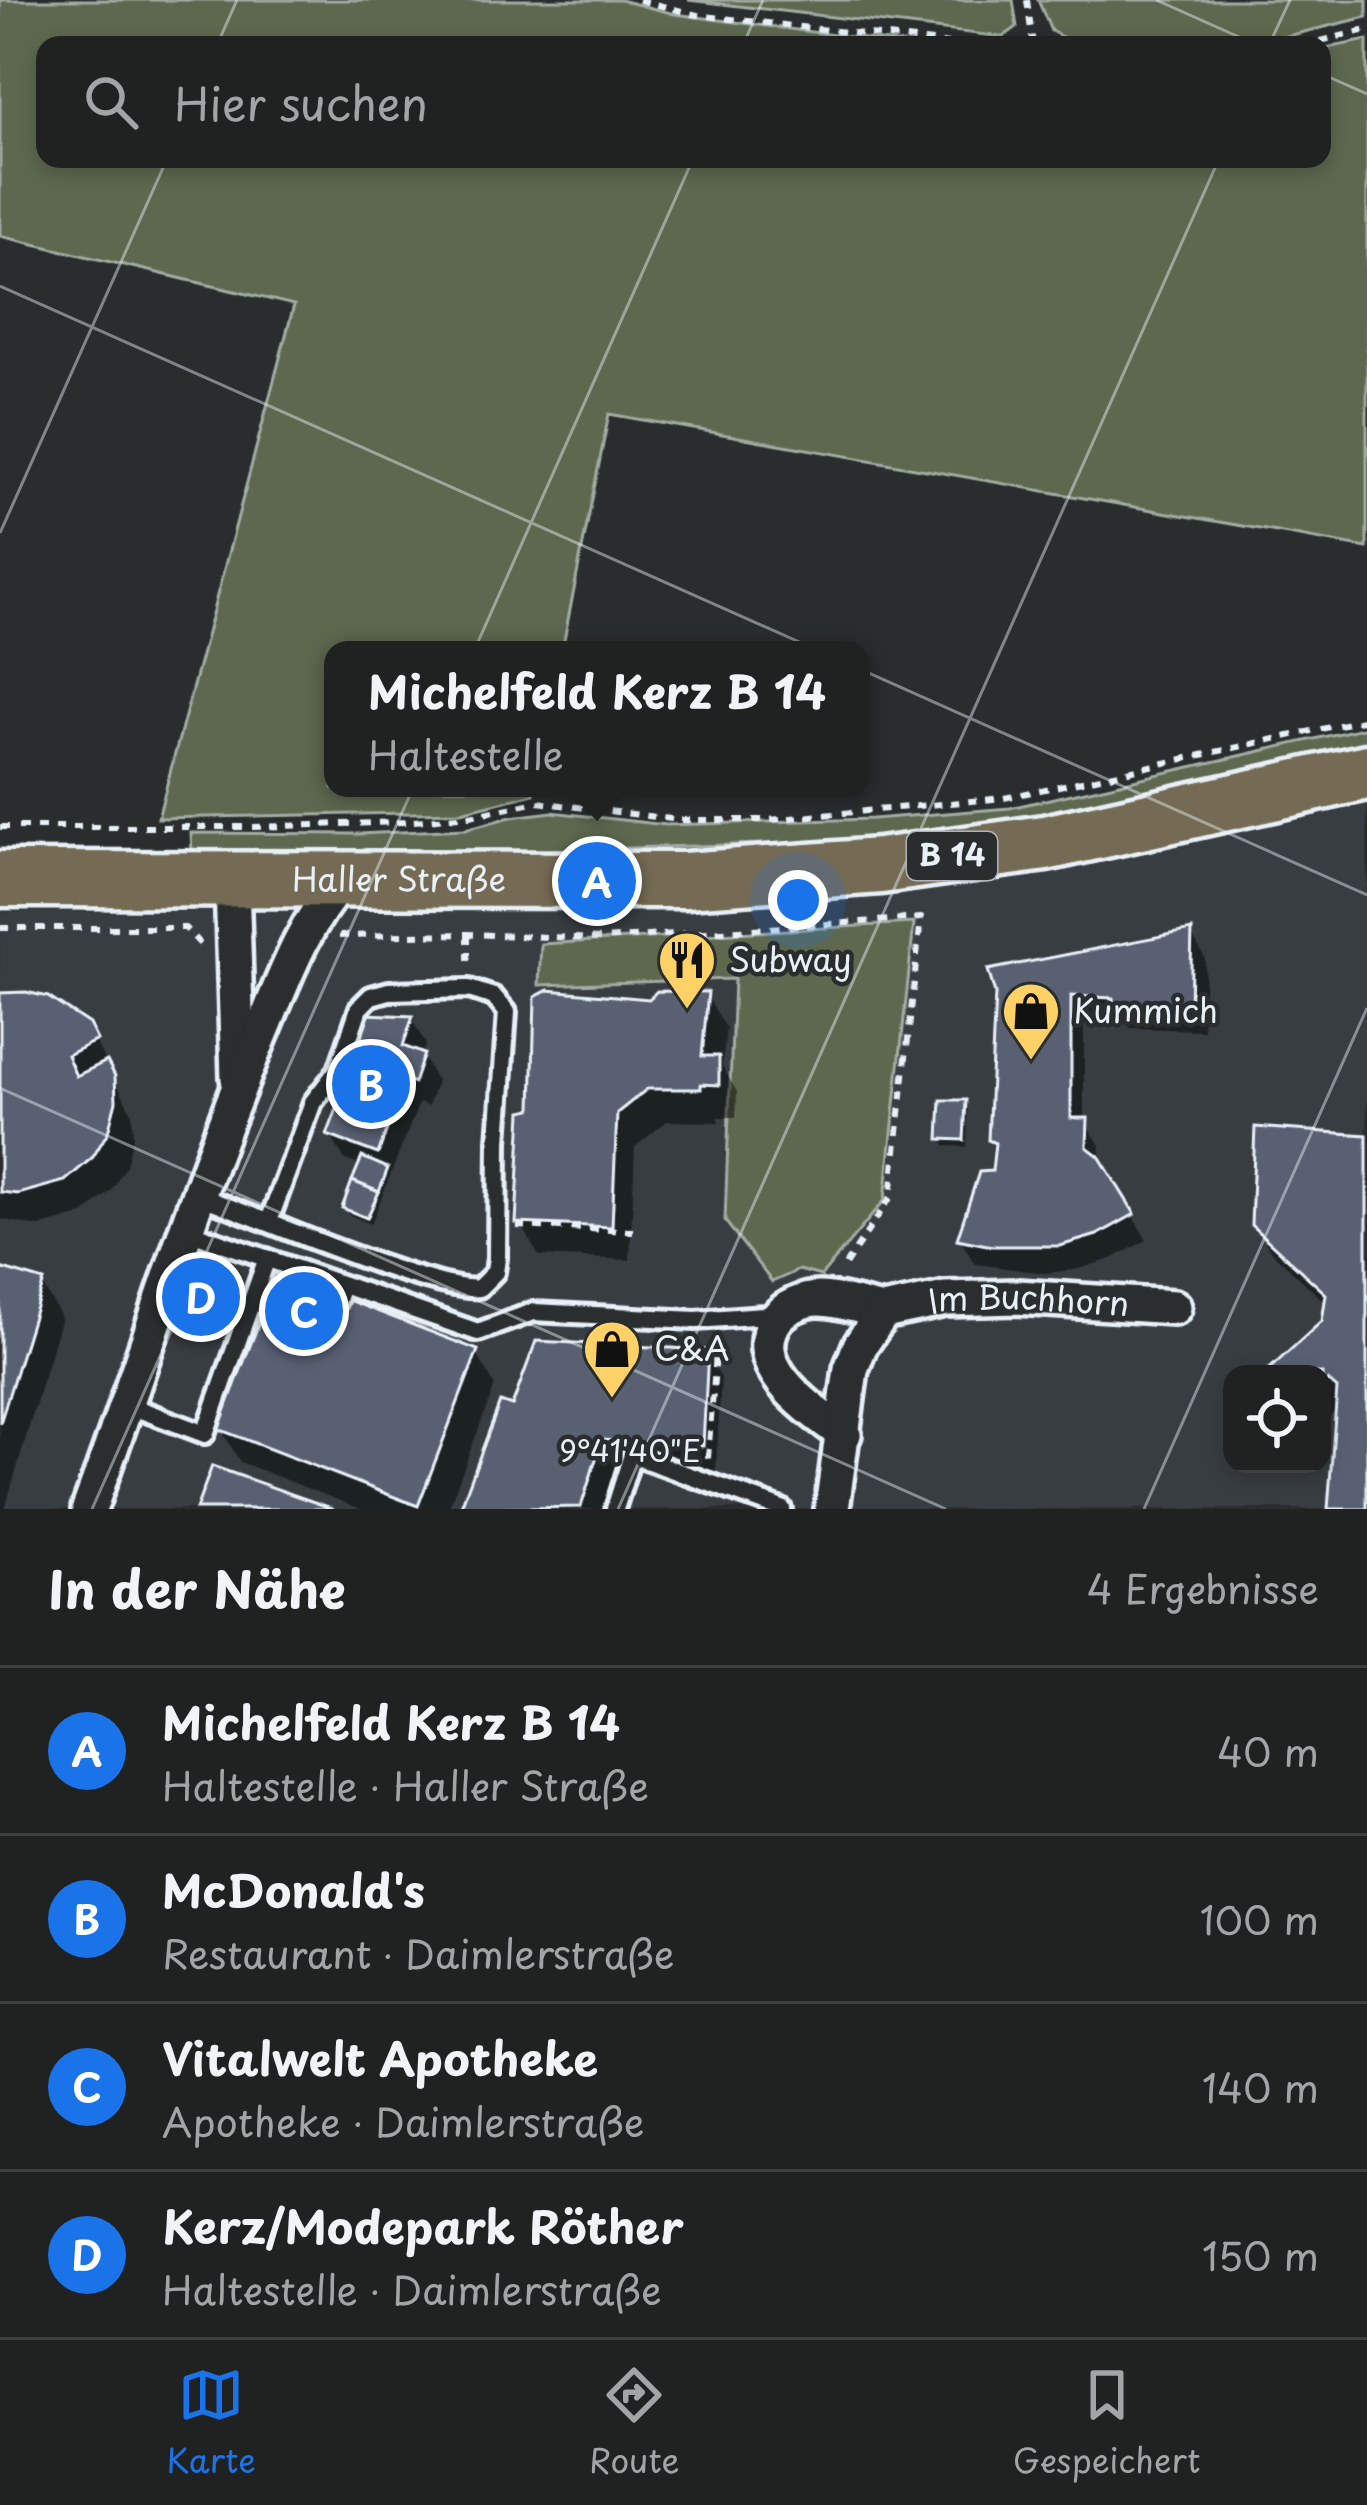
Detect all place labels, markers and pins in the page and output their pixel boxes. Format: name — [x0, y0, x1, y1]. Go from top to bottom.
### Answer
pin: A — [558, 836, 636, 926]
restaurant icon: Subway — [656, 929, 718, 1011]
place label: Subway — [729, 933, 852, 983]
shop icon: Kummich — [1000, 980, 1062, 1062]
place label: Kummich — [1073, 984, 1218, 1034]
pin: B — [332, 1039, 410, 1129]
pin: D — [162, 1252, 240, 1342]
pin: C — [265, 1266, 343, 1356]
shop icon: C&A — [581, 1318, 643, 1400]
place label: C&A — [654, 1322, 730, 1372]

